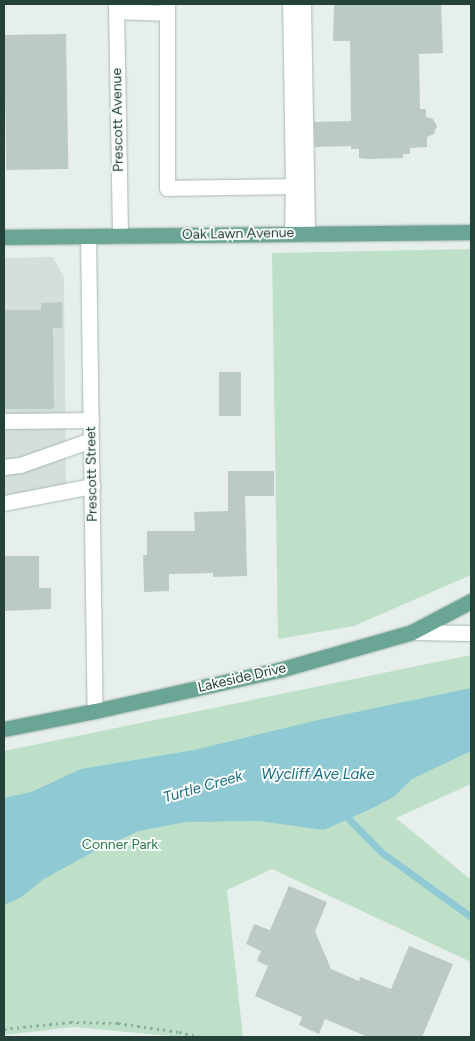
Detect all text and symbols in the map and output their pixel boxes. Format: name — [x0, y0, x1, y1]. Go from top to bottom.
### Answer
street label: Prescott Avenue — [109, 68, 127, 172]
street label: Oak Lawn Avenue — [182, 225, 294, 243]
street label: Prescott Street — [83, 426, 101, 522]
street label: Lakeside Drive — [196, 660, 288, 696]
water label: Wycliff Ave Lake — [261, 766, 375, 784]
water label: Turtle Creek — [161, 767, 245, 807]
park label: Conner Park — [82, 837, 158, 853]

